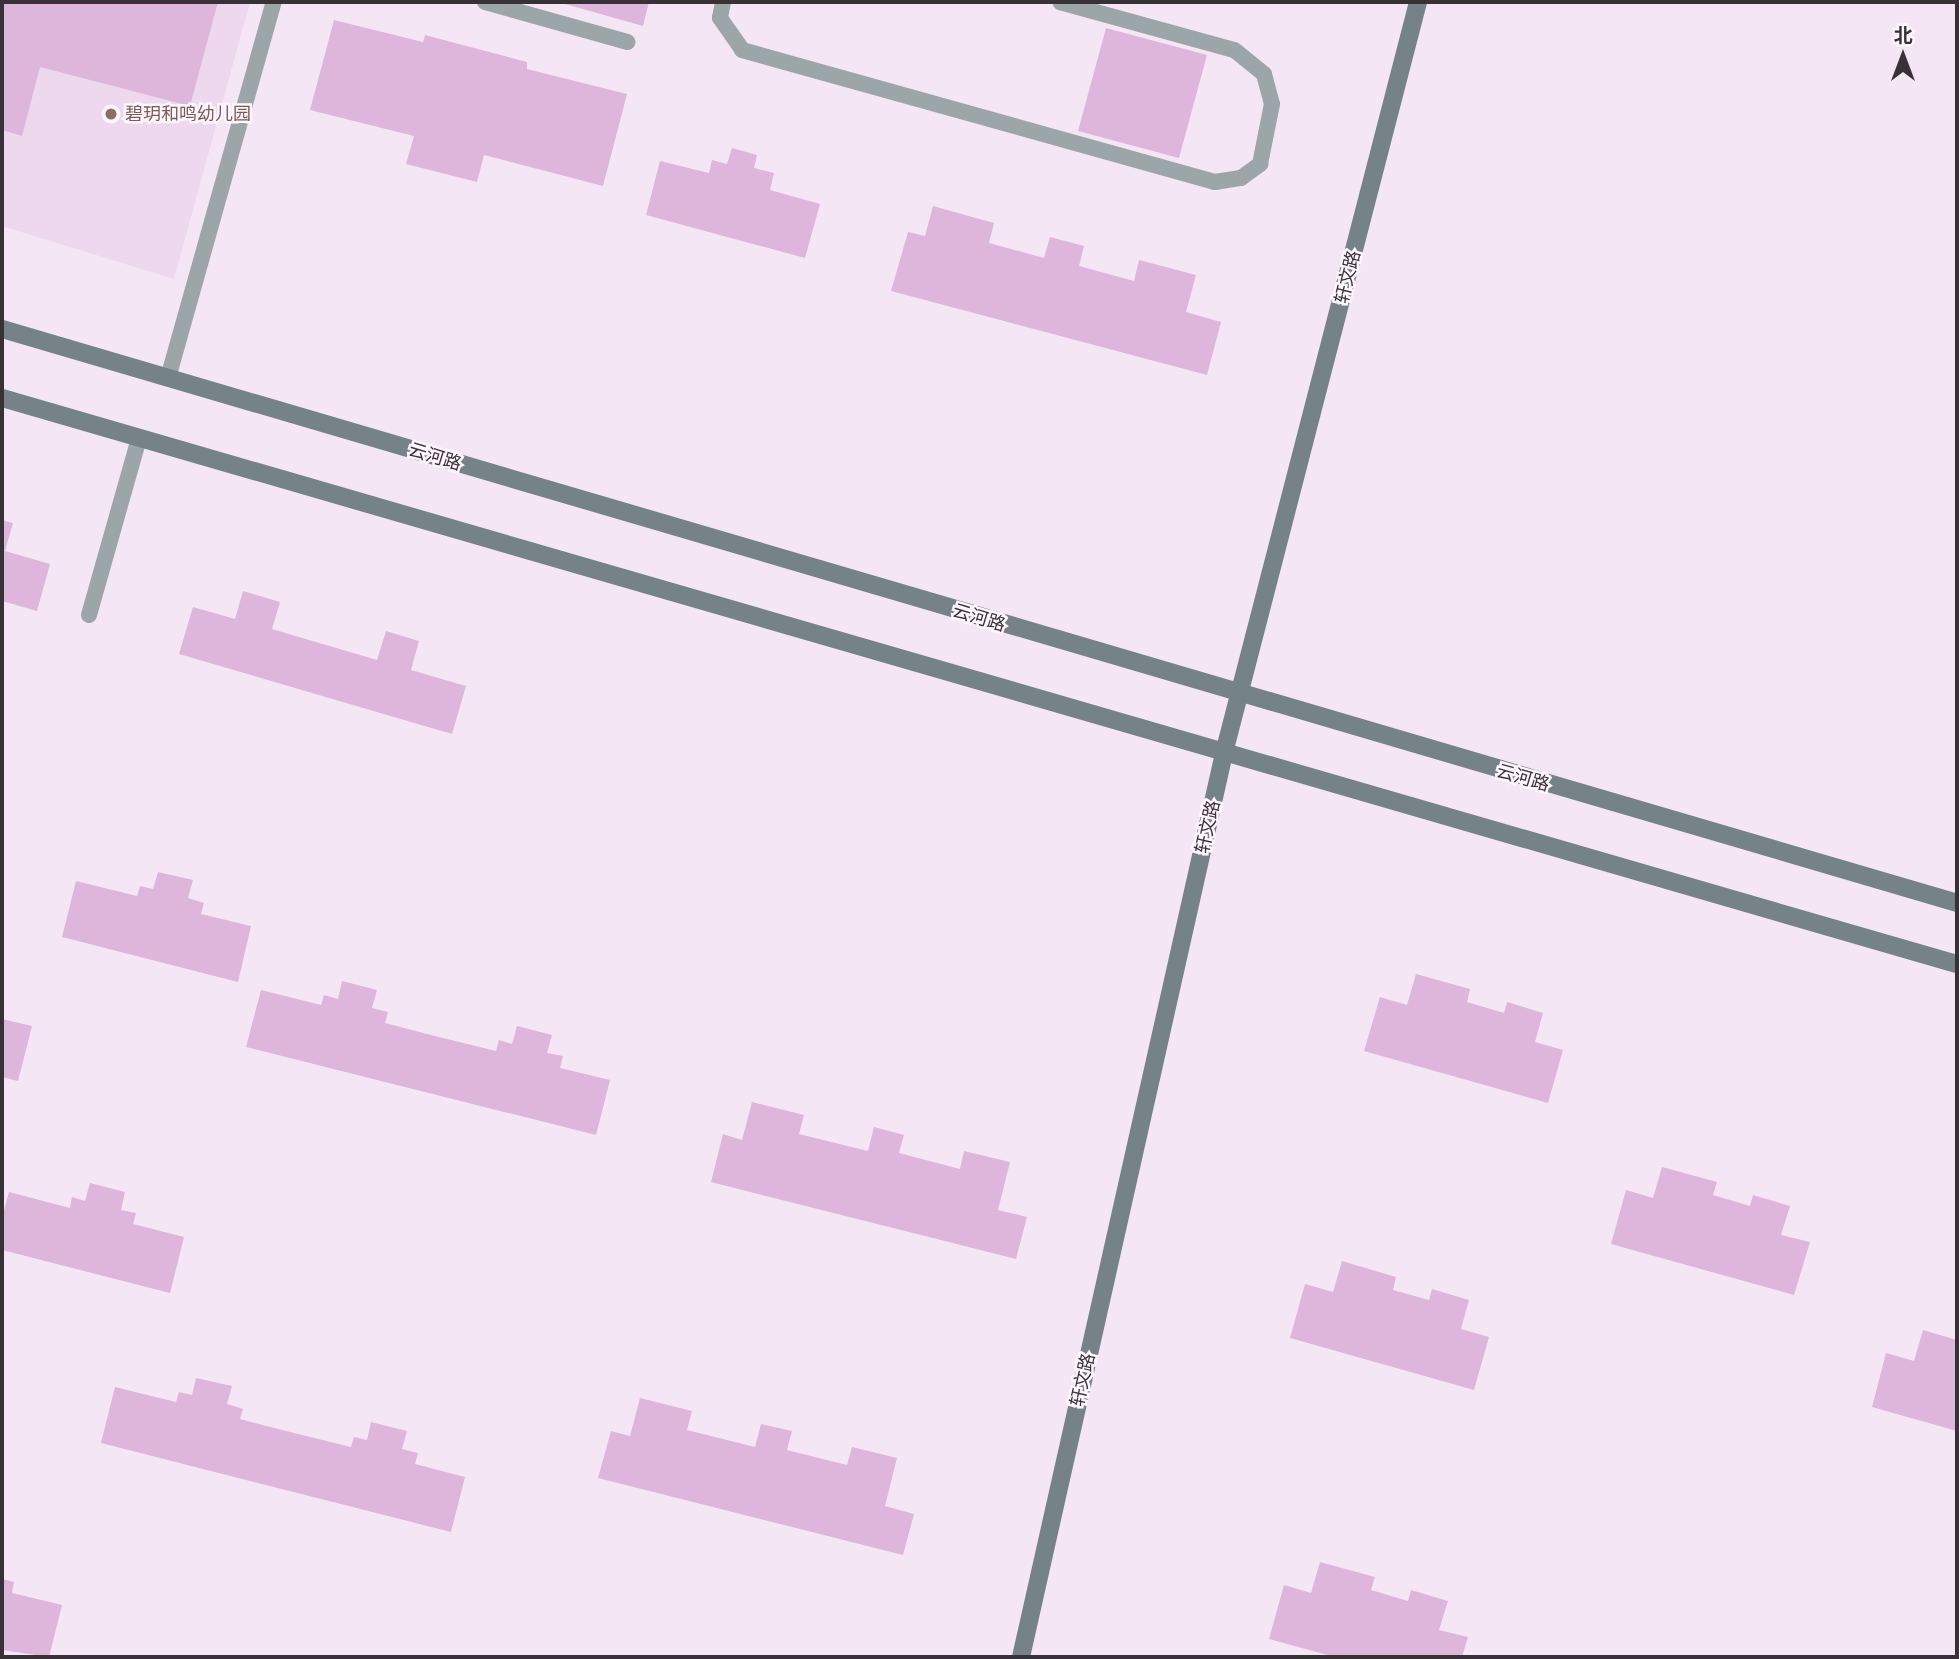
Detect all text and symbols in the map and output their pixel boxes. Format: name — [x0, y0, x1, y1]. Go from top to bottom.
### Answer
north arrow — [1868, 21, 1938, 91]
text: 北 — [1893, 23, 1913, 47]
place label: 碧玥和鸣幼儿园 — [125, 103, 251, 125]
marker: 碧玥和鸣幼儿园 — [103, 106, 119, 122]
street label: 轩文路 — [1331, 248, 1365, 306]
street label: 云河路 — [406, 439, 464, 475]
street label: 云河路 — [950, 600, 1008, 636]
street label: 云河路 — [1494, 760, 1552, 796]
street label: 轩文路 — [1191, 798, 1225, 856]
street label: 轩文路 — [1066, 1351, 1100, 1409]

